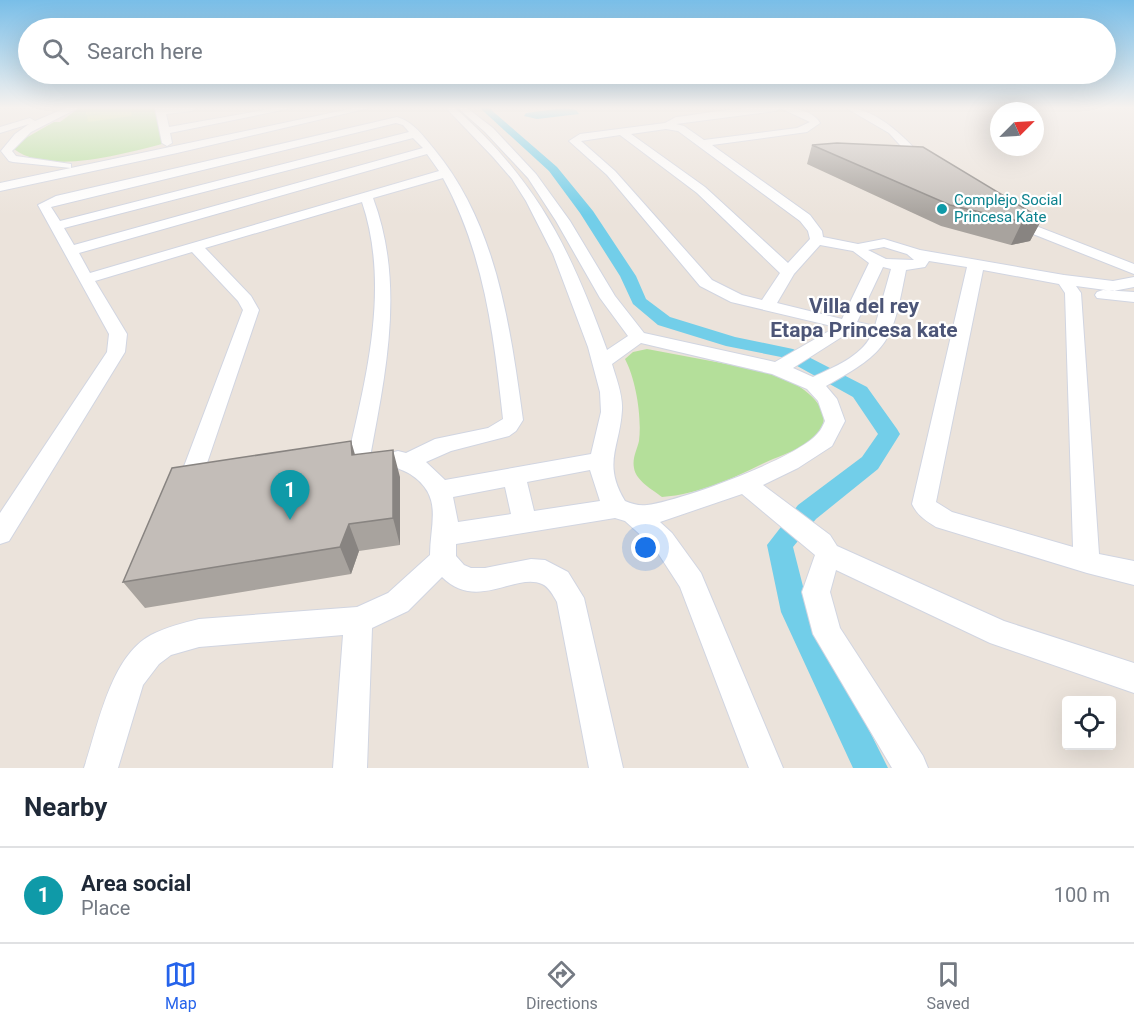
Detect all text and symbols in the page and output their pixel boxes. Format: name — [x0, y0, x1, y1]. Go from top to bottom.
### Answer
search box — [18, 18, 1116, 84]
icon: search — [39, 35, 72, 68]
text: Search here — [87, 39, 203, 64]
north arrow — [990, 102, 1044, 156]
place label: Complejo Social Princesa Kate — [954, 191, 1062, 226]
marker: Complejo Social Princesa Kate — [935, 202, 949, 216]
district label: Villa del rey Etapa Princesa kate — [770, 294, 958, 342]
pin: 1 — [270, 470, 310, 520]
your location — [631, 533, 660, 562]
map controls — [1062, 696, 1116, 750]
button: locate — [1062, 696, 1116, 750]
text: Nearby — [24, 792, 107, 822]
text: Area social — [81, 871, 191, 896]
text: 1 — [38, 883, 49, 907]
text: 100 m — [1054, 883, 1110, 907]
text: Place — [81, 896, 130, 920]
tab: Map — [164, 958, 197, 1013]
tab: Directions — [526, 958, 598, 1013]
tab: Saved — [926, 958, 970, 1013]

